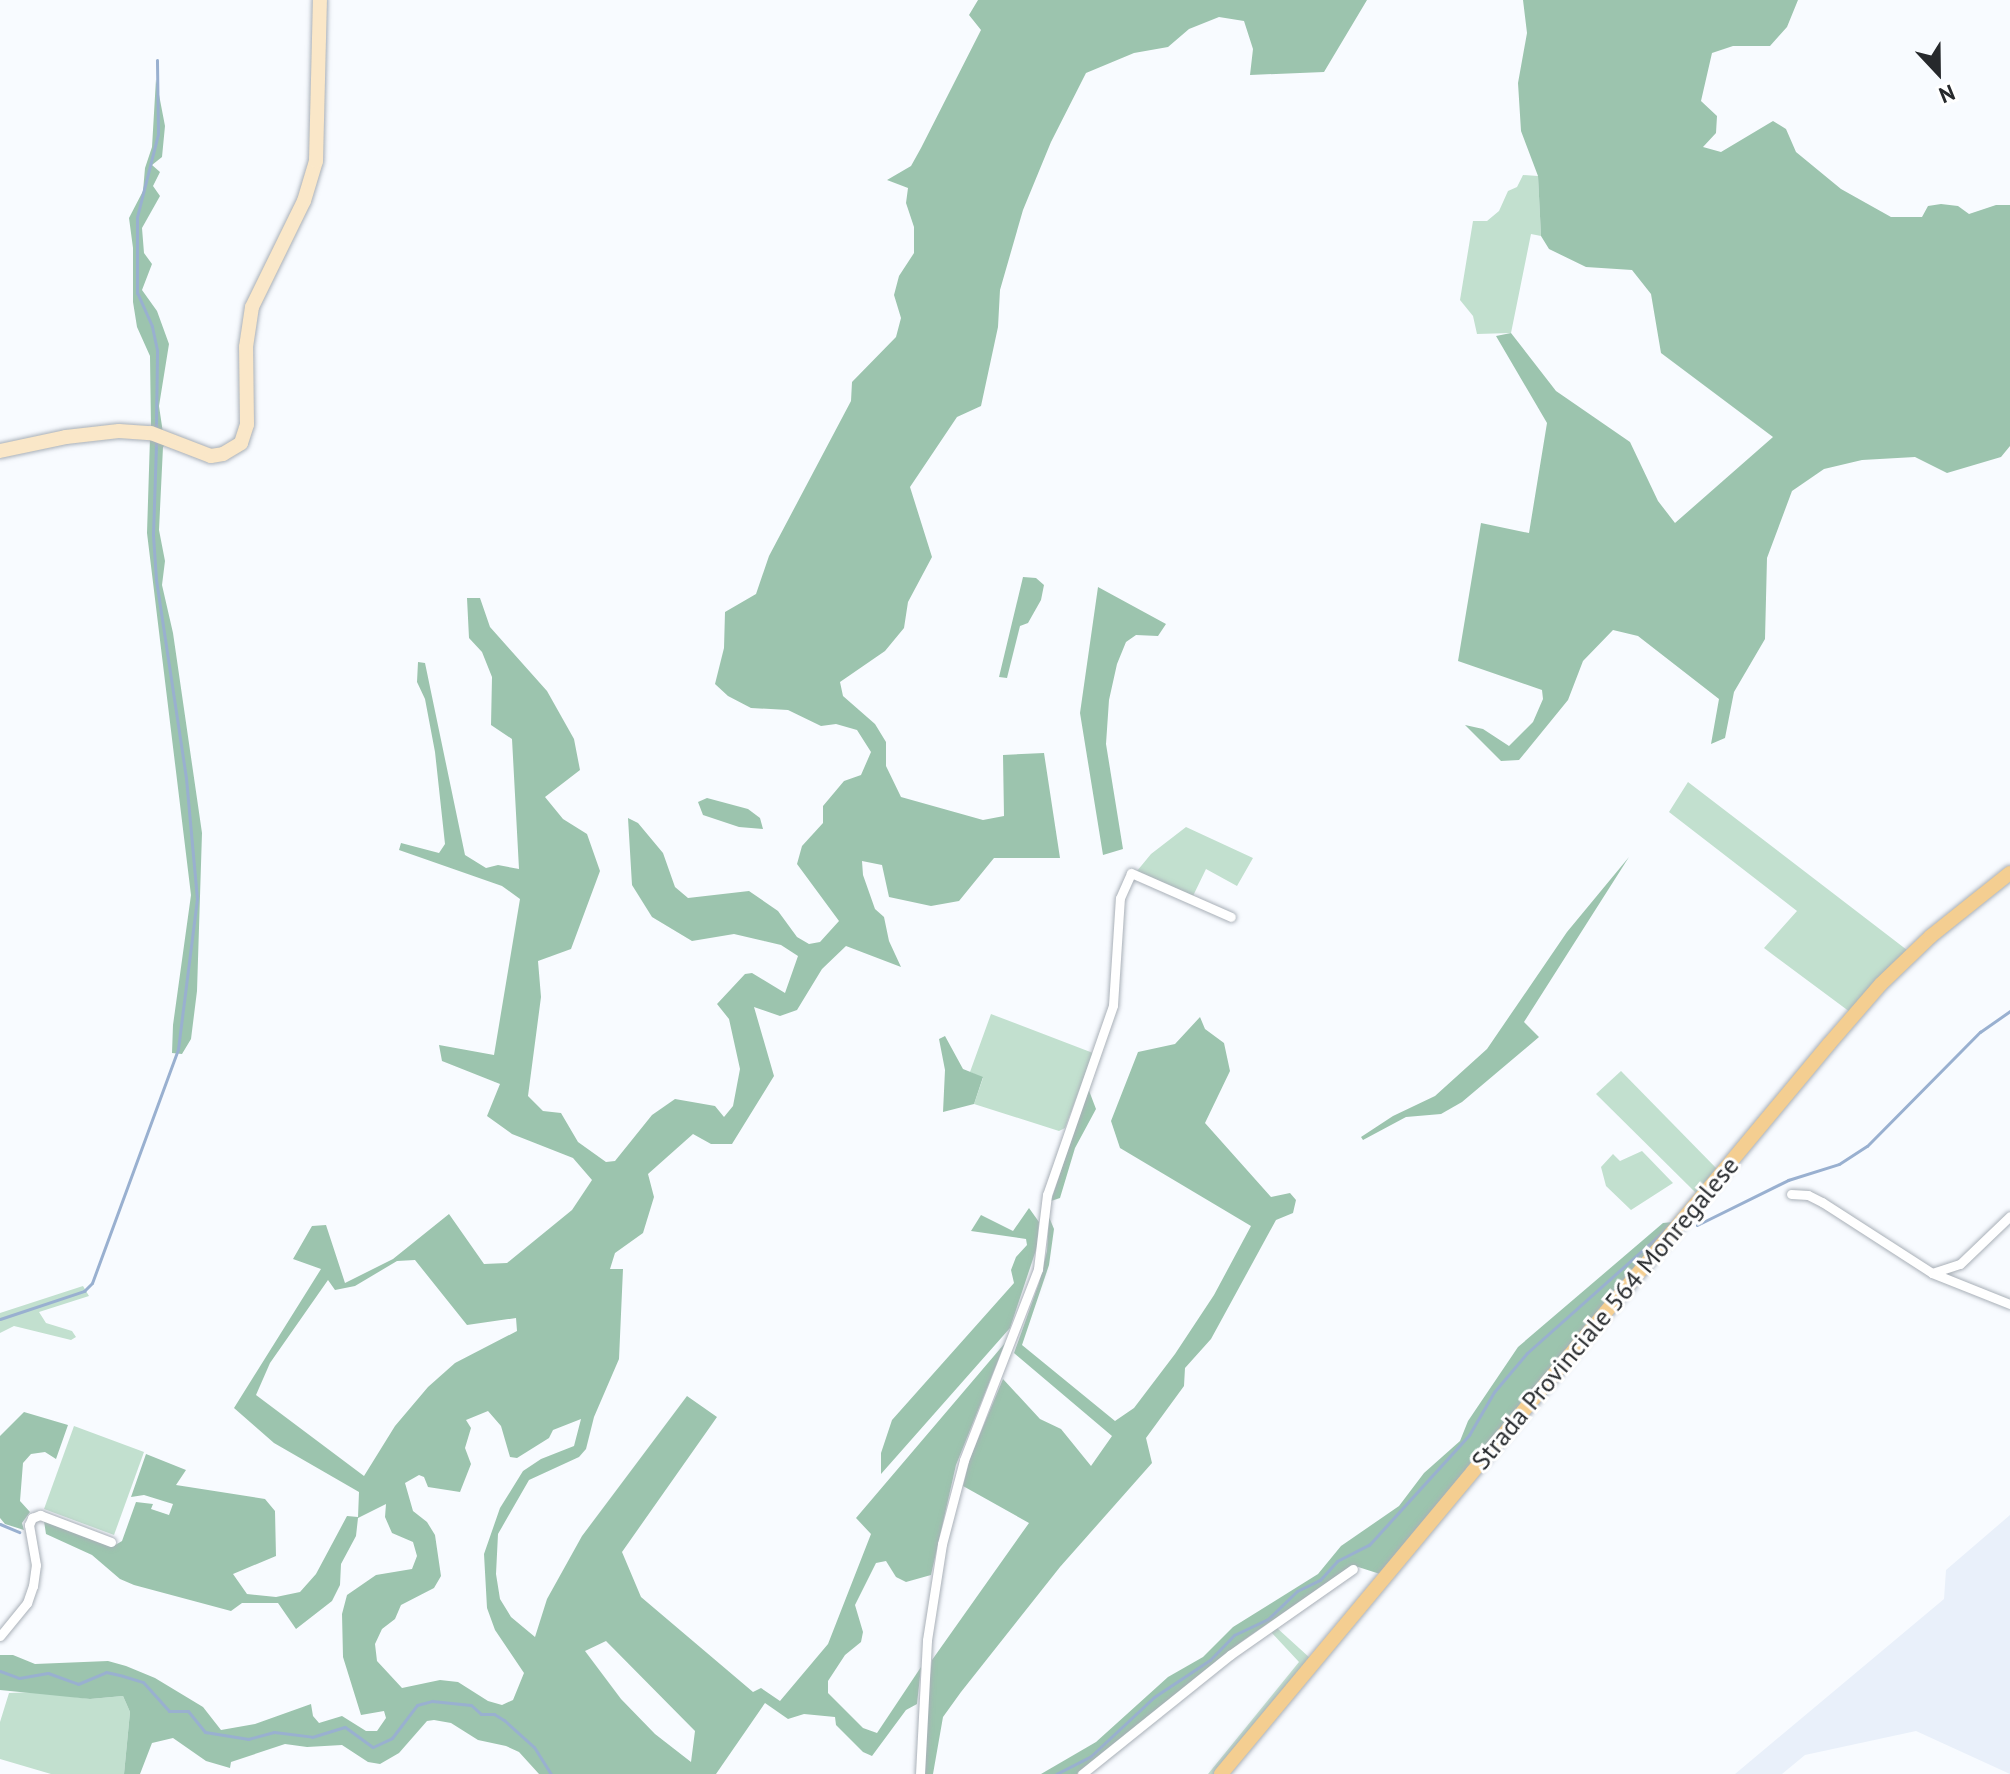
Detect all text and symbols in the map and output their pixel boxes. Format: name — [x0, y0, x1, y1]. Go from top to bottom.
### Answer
north arrow — [1898, 32, 1978, 112]
text: N — [1935, 79, 1959, 110]
street label: Strada Provinciale 564 Monregalese — [1465, 1150, 1745, 1476]

